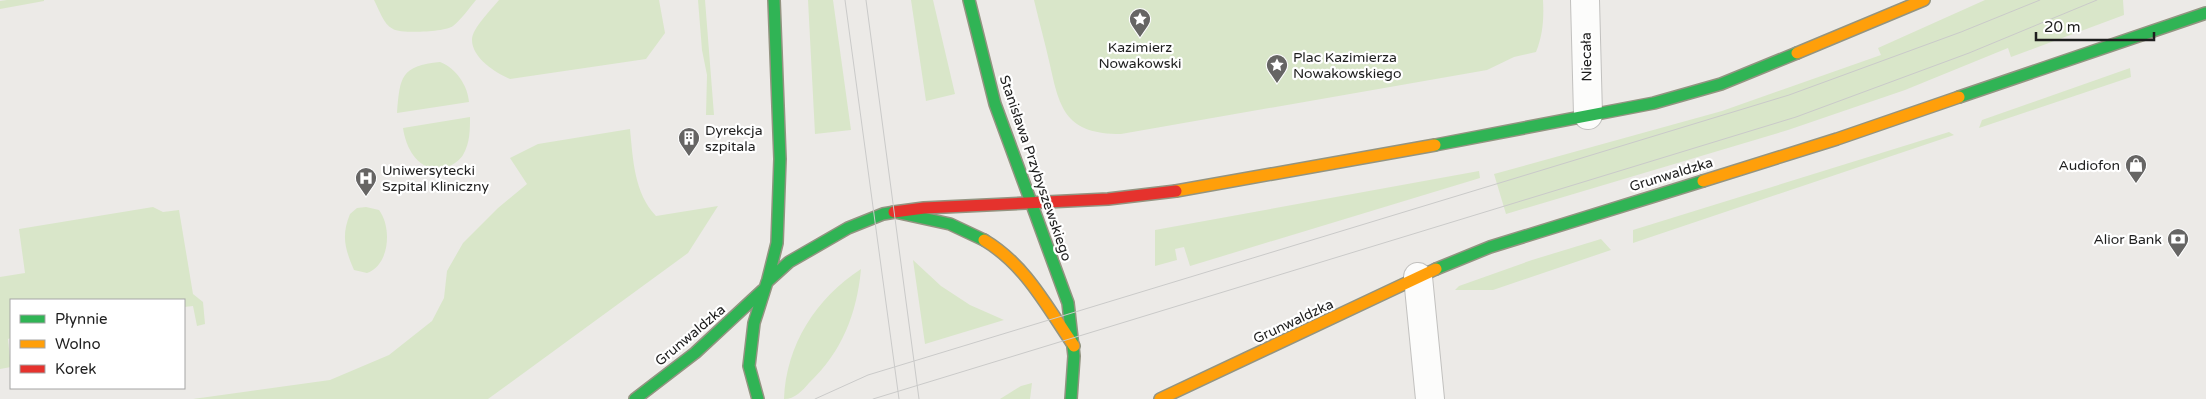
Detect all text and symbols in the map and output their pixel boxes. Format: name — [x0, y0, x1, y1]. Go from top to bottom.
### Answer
place icon: Kazimierz Nowakowski — [1128, 7, 1152, 38]
scale bar — [2036, 10, 2154, 42]
text: 20 m — [2044, 18, 2081, 36]
street label: Niecała — [1578, 32, 1595, 82]
place label: Kazimierz Nowakowski — [1098, 39, 1182, 72]
place label: Plac Kazimierza Nowakowskiego — [1293, 49, 1401, 82]
place icon: Plac Kazimierza Nowakowskiego — [1265, 53, 1289, 84]
street label: Stanisława Przybyszewskiego — [996, 73, 1075, 263]
place label: Dyrekcja szpitala — [705, 122, 763, 155]
building icon: Dyrekcja szpitala — [677, 126, 701, 157]
shop icon: Audiofon — [2124, 153, 2148, 184]
street label: Grunwaldzka — [1627, 154, 1715, 195]
place label: Audiofon — [2058, 157, 2120, 174]
place label: Uniwersytecki Szpital Kliniczny — [382, 162, 489, 195]
hospital icon: Uniwersytecki Szpital Kliniczny — [354, 166, 378, 197]
bank icon: Alior Bank — [2166, 227, 2190, 258]
place label: Alior Bank — [2093, 231, 2162, 248]
street label: Grunwaldzka — [1250, 295, 1336, 347]
legend — [10, 299, 185, 389]
street label: Grunwaldzka — [652, 301, 729, 370]
text: Płynnie — [55, 310, 108, 328]
text: Wolno — [55, 335, 101, 353]
text: Korek — [55, 360, 96, 378]

